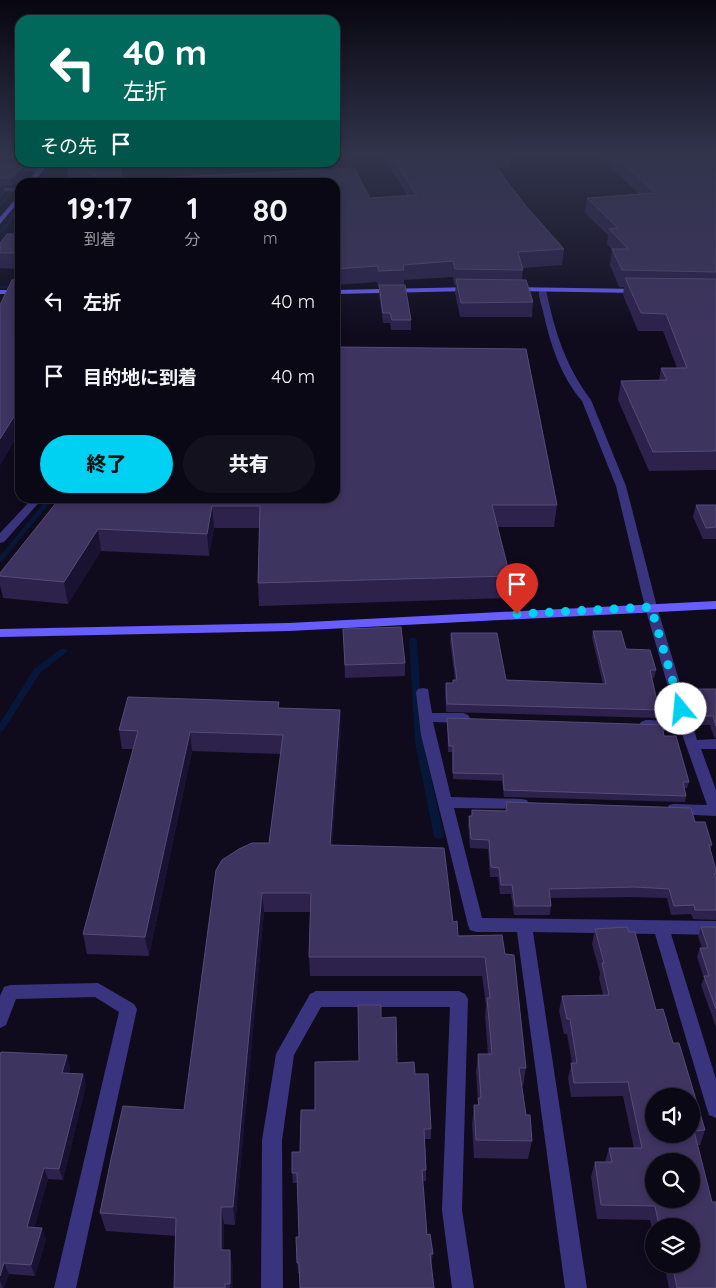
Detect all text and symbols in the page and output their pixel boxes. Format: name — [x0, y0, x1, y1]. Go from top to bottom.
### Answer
text: 40 m — [123, 30, 207, 74]
icon: left — [40, 35, 105, 100]
text: 左折 — [123, 77, 167, 105]
icon: arrive — [107, 130, 135, 158]
text: その先 — [40, 134, 97, 158]
text: 19:17 — [67, 189, 132, 227]
text: 1 — [187, 189, 198, 227]
text: 80 — [253, 191, 288, 229]
text: m — [263, 228, 278, 248]
text: 到着 — [84, 229, 116, 249]
text: 分 — [185, 229, 201, 249]
icon: left — [40, 287, 68, 315]
text: 40 m — [271, 289, 315, 313]
text: 左折 — [83, 290, 121, 314]
icon: arrive — [40, 362, 68, 390]
text: 40 m — [271, 364, 315, 388]
text: 目的地に到着 — [83, 365, 197, 389]
button: 終了 — [40, 435, 173, 493]
button: 共有 — [183, 435, 315, 493]
pin — [496, 563, 538, 614]
icon: arrive — [503, 570, 531, 598]
position arrow — [654, 682, 706, 734]
map controls — [645, 1088, 700, 1273]
button: sound — [645, 1088, 700, 1143]
button: search — [645, 1153, 700, 1208]
button: layers — [645, 1218, 700, 1273]

